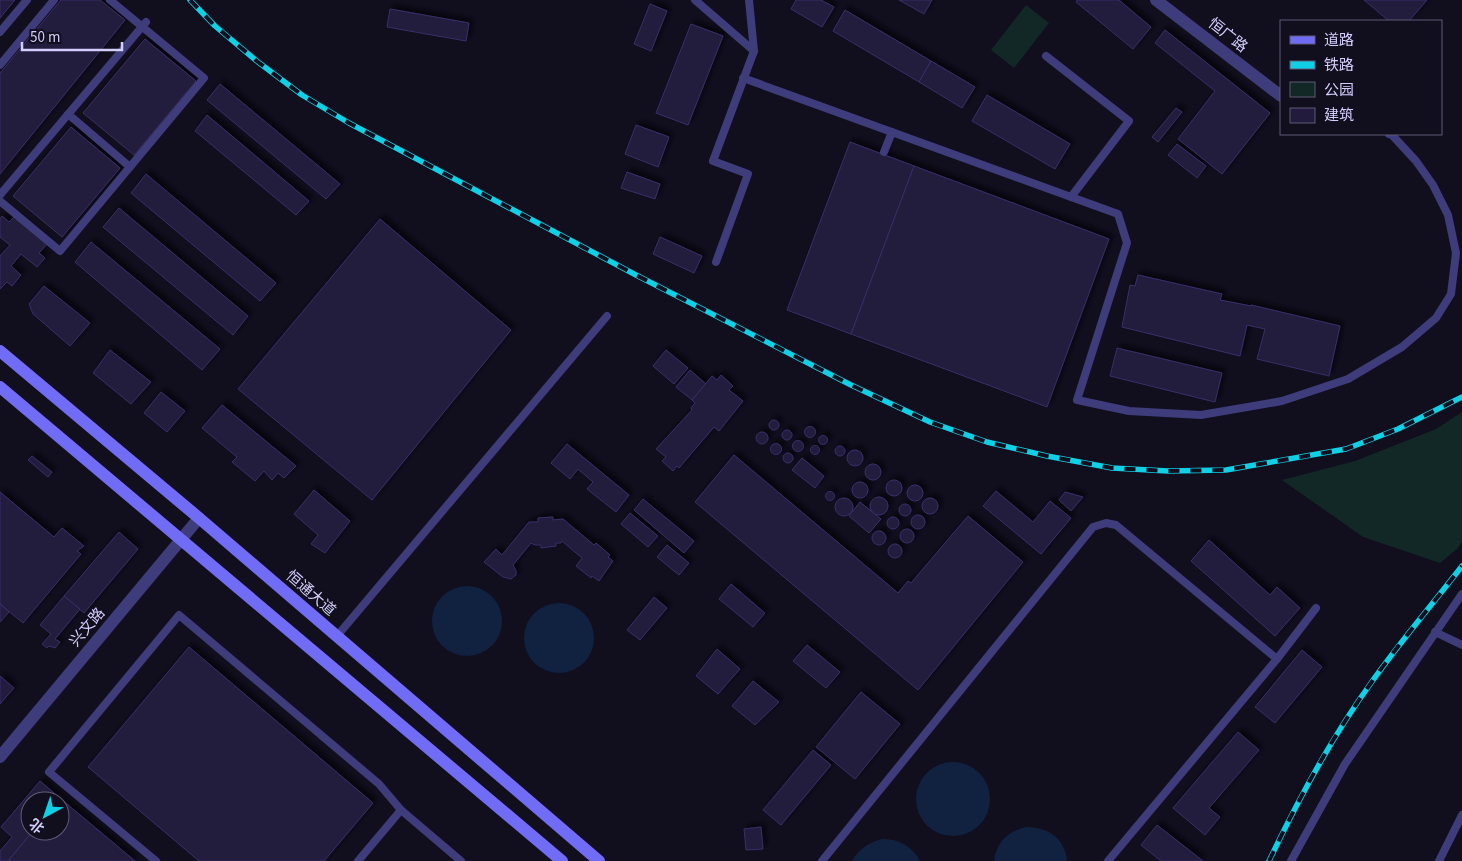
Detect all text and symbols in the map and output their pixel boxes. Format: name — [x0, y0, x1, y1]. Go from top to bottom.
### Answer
street label: 恒广路 — [1203, 13, 1252, 58]
scale bar — [22, 20, 122, 52]
legend — [1280, 20, 1442, 135]
text: 50 m — [30, 27, 60, 48]
text: 道路 — [1324, 30, 1354, 51]
text: 铁路 — [1324, 55, 1354, 76]
text: 公园 — [1324, 80, 1354, 101]
text: 建筑 — [1324, 105, 1354, 126]
street label: 恒通大道 — [281, 566, 340, 621]
street label: 兴文路 — [65, 603, 110, 651]
north arrow — [20, 791, 70, 841]
text: 北 — [25, 813, 49, 837]

